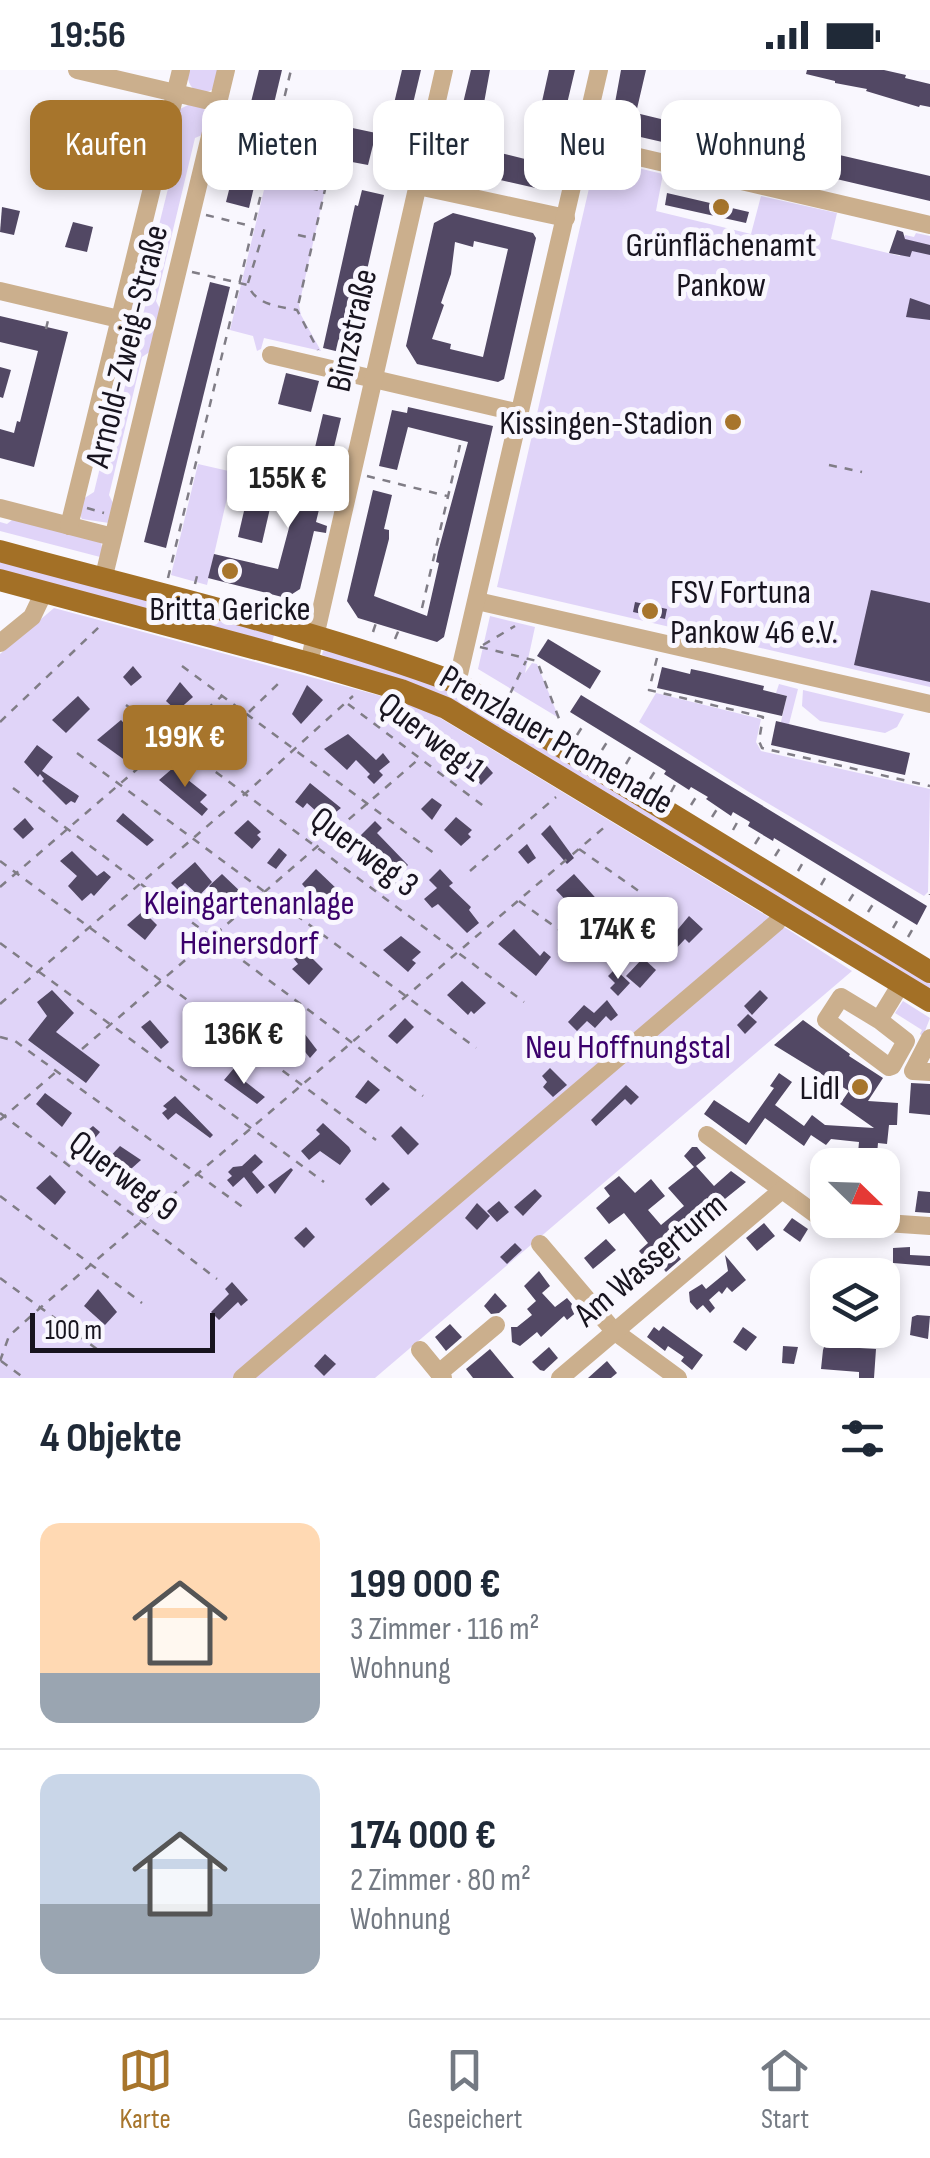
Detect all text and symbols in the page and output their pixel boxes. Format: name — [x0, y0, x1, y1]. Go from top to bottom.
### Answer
text: 19:56 — [50, 13, 126, 58]
chip: Kaufen — [30, 100, 182, 190]
chip: Mieten — [202, 100, 353, 190]
chip: Filter — [373, 100, 504, 190]
chip: Neu — [524, 100, 641, 190]
chip: Wohnung — [661, 100, 841, 190]
marker: Grünflächenamt Pankow — [710, 196, 732, 218]
street label: Arnold-Zweig-Straße — [76, 221, 178, 473]
place label: Grünflächenamt Pankow — [626, 224, 816, 307]
street label: Binzstraße — [317, 265, 387, 396]
place label: Kissingen-Stadion — [499, 402, 713, 445]
marker: Kissingen-Stadion — [722, 411, 744, 433]
pin: 155K € — [207, 446, 369, 531]
text: 155K € — [249, 459, 327, 498]
marker: Britta Gericke — [219, 560, 241, 582]
place label: FSV Fortuna Pankow 46 e.V. — [670, 571, 838, 654]
place label: Britta Gericke — [149, 588, 311, 631]
marker: FSV Fortuna Pankow 46 e.V. — [639, 600, 661, 622]
street label: Prenzlauer Promenade — [432, 656, 681, 825]
street label: Querweg 1 — [369, 683, 493, 791]
pin: 199K € — [104, 705, 266, 790]
text: 199K € — [145, 718, 225, 757]
street label: Querweg 3 — [302, 798, 427, 907]
park label: Kleingartenanlage Heinersdorf — [143, 882, 355, 965]
pin: 174K € — [537, 897, 699, 982]
text: 174K € — [580, 910, 656, 949]
pin: 136K € — [163, 1002, 325, 1087]
text: 136K € — [204, 1015, 284, 1054]
park label: Neu Hoffnungstal — [525, 1026, 731, 1069]
place label: Lidl — [799, 1067, 840, 1110]
marker: Lidl — [849, 1076, 871, 1098]
street label: Querweg 9 — [60, 1121, 186, 1231]
north arrow — [810, 1148, 900, 1238]
map controls — [810, 1148, 900, 1348]
street label: Am Wasserturm — [565, 1184, 736, 1337]
button: layers — [810, 1258, 900, 1348]
scale bar — [30, 1308, 215, 1352]
text: 100 m — [45, 1314, 102, 1347]
icon: filters — [835, 1411, 890, 1466]
text: 4 Objekte — [40, 1413, 182, 1464]
text: 199 000 € — [350, 1559, 501, 1610]
icon: home — [120, 1563, 240, 1683]
text: 3 Zimmer · 116 m² — [350, 1610, 539, 1649]
text: Wohnung — [350, 1649, 451, 1688]
text: 174 000 € — [350, 1810, 496, 1861]
icon: home — [120, 1814, 240, 1934]
text: 2 Zimmer · 80 m² — [350, 1861, 531, 1900]
text: Wohnung — [350, 1900, 451, 1939]
tab: Karte — [118, 2043, 173, 2136]
tab: Gespeichert — [408, 2043, 522, 2136]
tab: Start — [757, 2043, 812, 2136]

